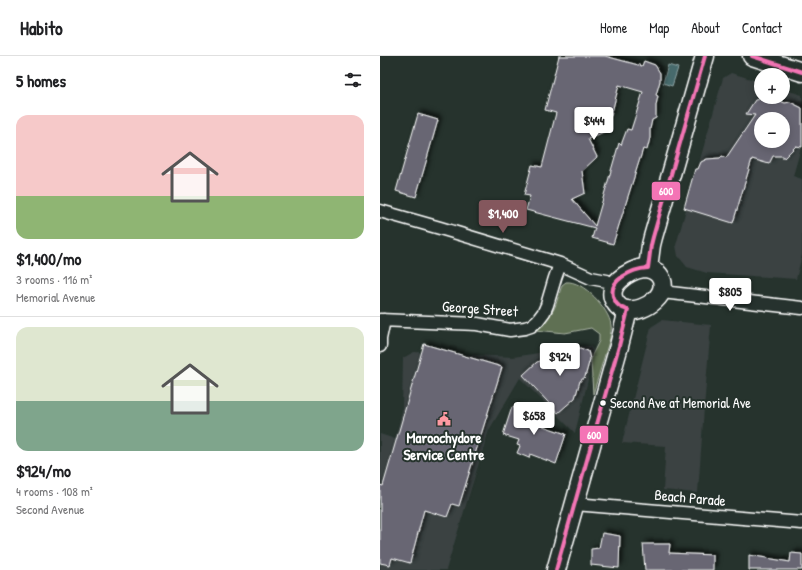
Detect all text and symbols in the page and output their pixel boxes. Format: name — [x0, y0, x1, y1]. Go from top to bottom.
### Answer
text: Habito — [20, 15, 63, 41]
text: Home — [600, 18, 627, 37]
text: Map — [649, 18, 669, 37]
text: About — [691, 18, 720, 37]
text: Contact — [742, 18, 782, 37]
map controls — [754, 68, 790, 148]
button: + — [754, 68, 790, 104]
text: 5 homes — [16, 69, 66, 92]
icon: filters — [342, 69, 364, 91]
pin: $444 — [570, 107, 618, 141]
text: $444 — [583, 111, 605, 129]
button: − — [754, 112, 790, 148]
icon: home — [154, 141, 226, 213]
line badge: 600 — [651, 181, 681, 201]
text: 600 — [659, 184, 673, 198]
pin: $1,400 — [470, 200, 536, 234]
text: $1,400 — [488, 204, 518, 222]
text: $1,400/mo — [16, 247, 81, 270]
text: 3 rooms · 116 m² — [16, 270, 92, 288]
pin: $805 — [706, 278, 754, 312]
text: $805 — [718, 282, 742, 300]
text: Memorial Avenue — [16, 288, 95, 306]
street label: George Street — [441, 295, 520, 322]
pin: $924 — [536, 343, 584, 377]
text: $924 — [549, 347, 571, 365]
icon: home — [154, 353, 226, 425]
place label: Second Ave at Memorial Ave — [610, 393, 751, 412]
marker: Second Ave at Memorial Ave — [598, 398, 608, 408]
pin: $658 — [510, 402, 558, 436]
text: $658 — [523, 406, 545, 424]
public building icon: Maroochydore Service Centre — [436, 411, 452, 427]
line badge: 600 — [579, 425, 609, 444]
place label: Maroochydore Service Centre — [403, 427, 485, 465]
text: 600 — [587, 428, 601, 442]
text: $924/mo — [16, 459, 71, 482]
text: 4 rooms · 108 m² — [16, 482, 93, 500]
street label: Beach Parade — [653, 484, 727, 511]
text: Second Avenue — [16, 500, 84, 518]

